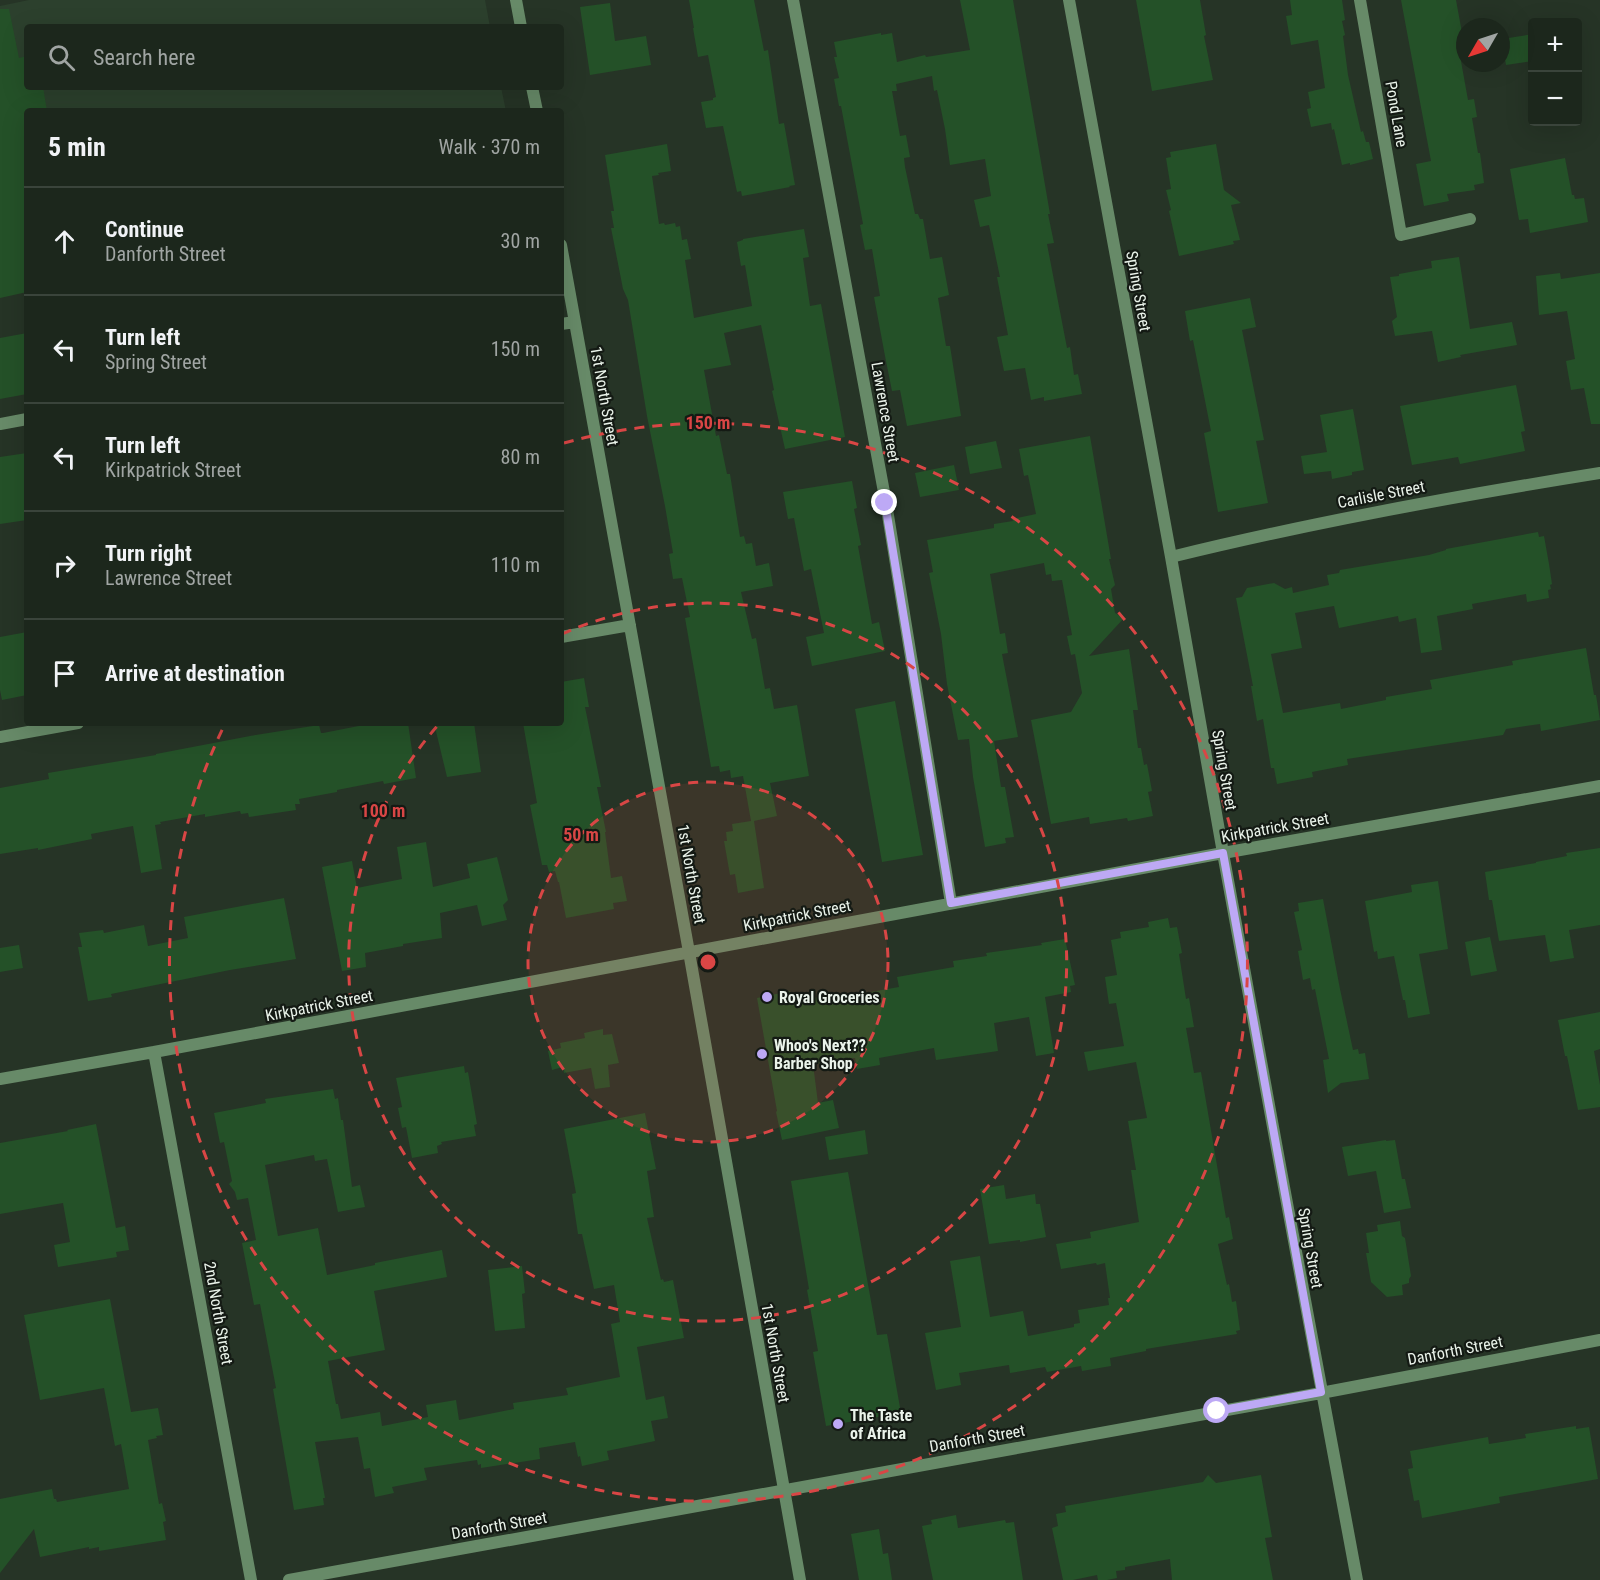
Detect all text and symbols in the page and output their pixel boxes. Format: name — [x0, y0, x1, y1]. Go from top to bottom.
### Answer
north arrow — [1456, 18, 1510, 72]
map controls — [1528, 18, 1582, 126]
button: + — [1528, 18, 1582, 72]
search box — [24, 24, 564, 90]
icon: search — [45, 41, 78, 74]
text: Search here — [93, 45, 195, 70]
button: − — [1528, 72, 1582, 126]
street label: Pond Lane — [1381, 80, 1412, 149]
text: 5 min — [48, 132, 106, 162]
text: Walk · 370 m — [439, 135, 540, 159]
text: Continue — [105, 217, 184, 242]
icon: ahead — [48, 225, 81, 258]
text: 30 m — [501, 229, 540, 253]
text: Danforth Street — [105, 242, 226, 266]
street label: Spring Street — [1122, 249, 1155, 333]
text: Turn left — [105, 325, 180, 350]
icon: left — [48, 333, 81, 366]
text: 150 m — [491, 337, 540, 361]
street label: 1st North Street — [586, 345, 623, 447]
text: Spring Street — [105, 350, 207, 374]
street label: Lawrence Street — [867, 360, 904, 464]
text: 150 m — [686, 412, 730, 433]
text: Turn left — [105, 433, 180, 458]
icon: left — [48, 441, 81, 474]
text: 80 m — [501, 445, 540, 469]
text: Kirkpatrick Street — [105, 458, 241, 482]
street label: Carlisle Street — [1336, 477, 1427, 512]
route end — [871, 489, 897, 515]
text: Turn right — [105, 541, 192, 566]
icon: right — [48, 549, 81, 582]
text: 110 m — [491, 553, 540, 577]
text: Lawrence Street — [105, 566, 232, 590]
icon: arrive — [48, 657, 81, 690]
text: Arrive at destination — [105, 661, 285, 686]
street label: Spring Street — [1208, 728, 1241, 812]
text: 100 m — [361, 800, 405, 821]
street label: Kirkpatrick Street — [1220, 809, 1331, 846]
street label: 1st North Street — [673, 823, 710, 925]
text: 50 m — [563, 824, 599, 845]
street label: Kirkpatrick Street — [742, 896, 853, 935]
centre of rings — [698, 952, 718, 972]
street label: Kirkpatrick Street — [264, 986, 375, 1025]
place label: Royal Groceries — [779, 988, 880, 1007]
marker: Royal Groceries — [760, 990, 774, 1004]
place label: Whoo's Next?? Barber Shop — [774, 1036, 866, 1073]
marker: Whoo's Next?? Barber Shop — [755, 1047, 769, 1061]
street label: Spring Street — [1294, 1206, 1327, 1290]
street label: 2nd North Street — [200, 1260, 237, 1366]
street label: 1st North Street — [757, 1302, 794, 1404]
street label: Danforth Street — [1406, 1332, 1505, 1369]
route start — [1203, 1397, 1229, 1423]
place label: The Taste of Africa — [850, 1406, 913, 1443]
marker: The Taste of Africa — [831, 1417, 845, 1431]
street label: Danforth Street — [928, 1421, 1027, 1456]
street label: Danforth Street — [450, 1508, 549, 1543]

